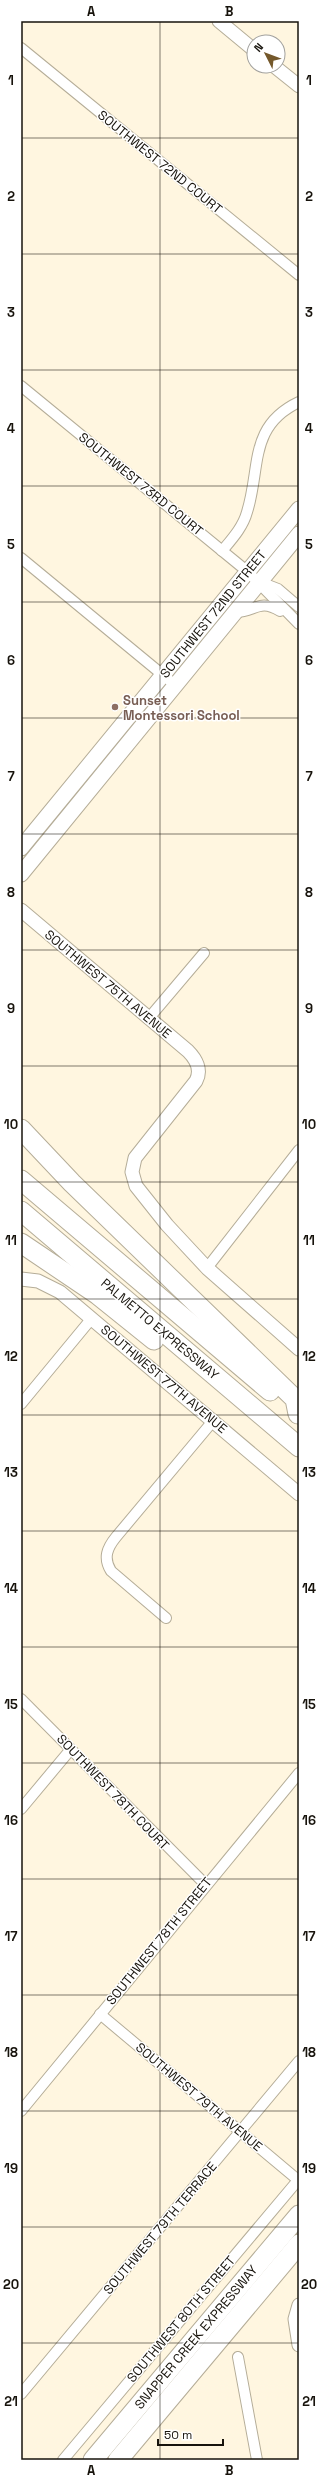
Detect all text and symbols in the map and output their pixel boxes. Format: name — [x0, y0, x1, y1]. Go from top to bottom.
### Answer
text: A — [87, 3, 96, 20]
text: B — [225, 3, 234, 20]
north arrow — [246, 34, 286, 74]
text: N — [251, 40, 266, 55]
text: 1 — [8, 72, 14, 89]
text: 1 — [306, 72, 312, 89]
street label: SOUTHWEST 72ND COURT — [94, 106, 226, 218]
text: 2 — [7, 188, 15, 205]
text: 2 — [305, 188, 313, 205]
text: 3 — [7, 304, 15, 321]
text: 3 — [305, 304, 313, 321]
text: 4 — [7, 420, 15, 437]
text: 4 — [305, 420, 313, 437]
street label: SOUTHWEST 73RD COURT — [75, 429, 207, 540]
text: 5 — [7, 536, 15, 553]
text: 5 — [305, 536, 313, 553]
street label: SOUTHWEST 72ND STREET — [156, 546, 270, 681]
text: 6 — [7, 652, 15, 669]
text: 6 — [305, 652, 313, 669]
place label: Sunset Montessori School — [123, 692, 240, 724]
marker: Sunset Montessori School — [110, 702, 120, 712]
text: 7 — [7, 768, 15, 785]
text: 7 — [305, 768, 313, 785]
text: 8 — [7, 884, 15, 901]
text: 8 — [305, 884, 313, 901]
street label: SOUTHWEST 75TH AVENUE — [41, 926, 175, 1042]
text: 9 — [7, 1000, 15, 1017]
text: 9 — [305, 1000, 313, 1017]
text: 10 — [4, 1116, 18, 1133]
text: 10 — [302, 1116, 316, 1133]
text: 11 — [5, 1232, 17, 1249]
text: 11 — [303, 1232, 315, 1249]
street label: PALMETTO EXPRESSWAY — [98, 1275, 223, 1383]
street label: SOUTHWEST 77TH AVENUE — [97, 1321, 231, 1437]
text: 12 — [4, 1348, 18, 1365]
text: 12 — [302, 1348, 316, 1365]
text: 13 — [4, 1464, 18, 1481]
text: 13 — [302, 1464, 316, 1481]
text: 14 — [4, 1580, 18, 1597]
text: 14 — [302, 1580, 316, 1597]
text: 15 — [4, 1696, 18, 1713]
text: 15 — [302, 1696, 316, 1713]
street label: SOUTHWEST 78TH COURT — [53, 1730, 173, 1854]
text: 16 — [4, 1812, 18, 1829]
text: 16 — [302, 1812, 316, 1829]
street label: SOUTHWEST 78TH STREET — [102, 1874, 216, 2008]
text: 17 — [4, 1928, 18, 1945]
text: 17 — [302, 1928, 316, 1945]
street label: SOUTHWEST 79TH AVENUE — [132, 2039, 266, 2155]
text: 18 — [4, 2044, 18, 2061]
text: 18 — [302, 2044, 316, 2061]
street label: SOUTHWEST 79TH TERRACE — [99, 2158, 221, 2298]
text: 19 — [4, 2160, 18, 2177]
text: 19 — [302, 2160, 316, 2177]
street label: SOUTHWEST 80TH STREET — [123, 2252, 239, 2386]
street label: SNAPPER CREEK EXPRESSWAY — [131, 2261, 261, 2412]
text: 20 — [3, 2276, 19, 2293]
text: 20 — [301, 2276, 317, 2293]
text: 21 — [4, 2393, 18, 2410]
text: 21 — [302, 2393, 316, 2410]
scale bar — [158, 2421, 223, 2447]
text: 50 m — [164, 2427, 192, 2443]
text: A — [87, 2462, 96, 2479]
text: B — [225, 2462, 234, 2479]

